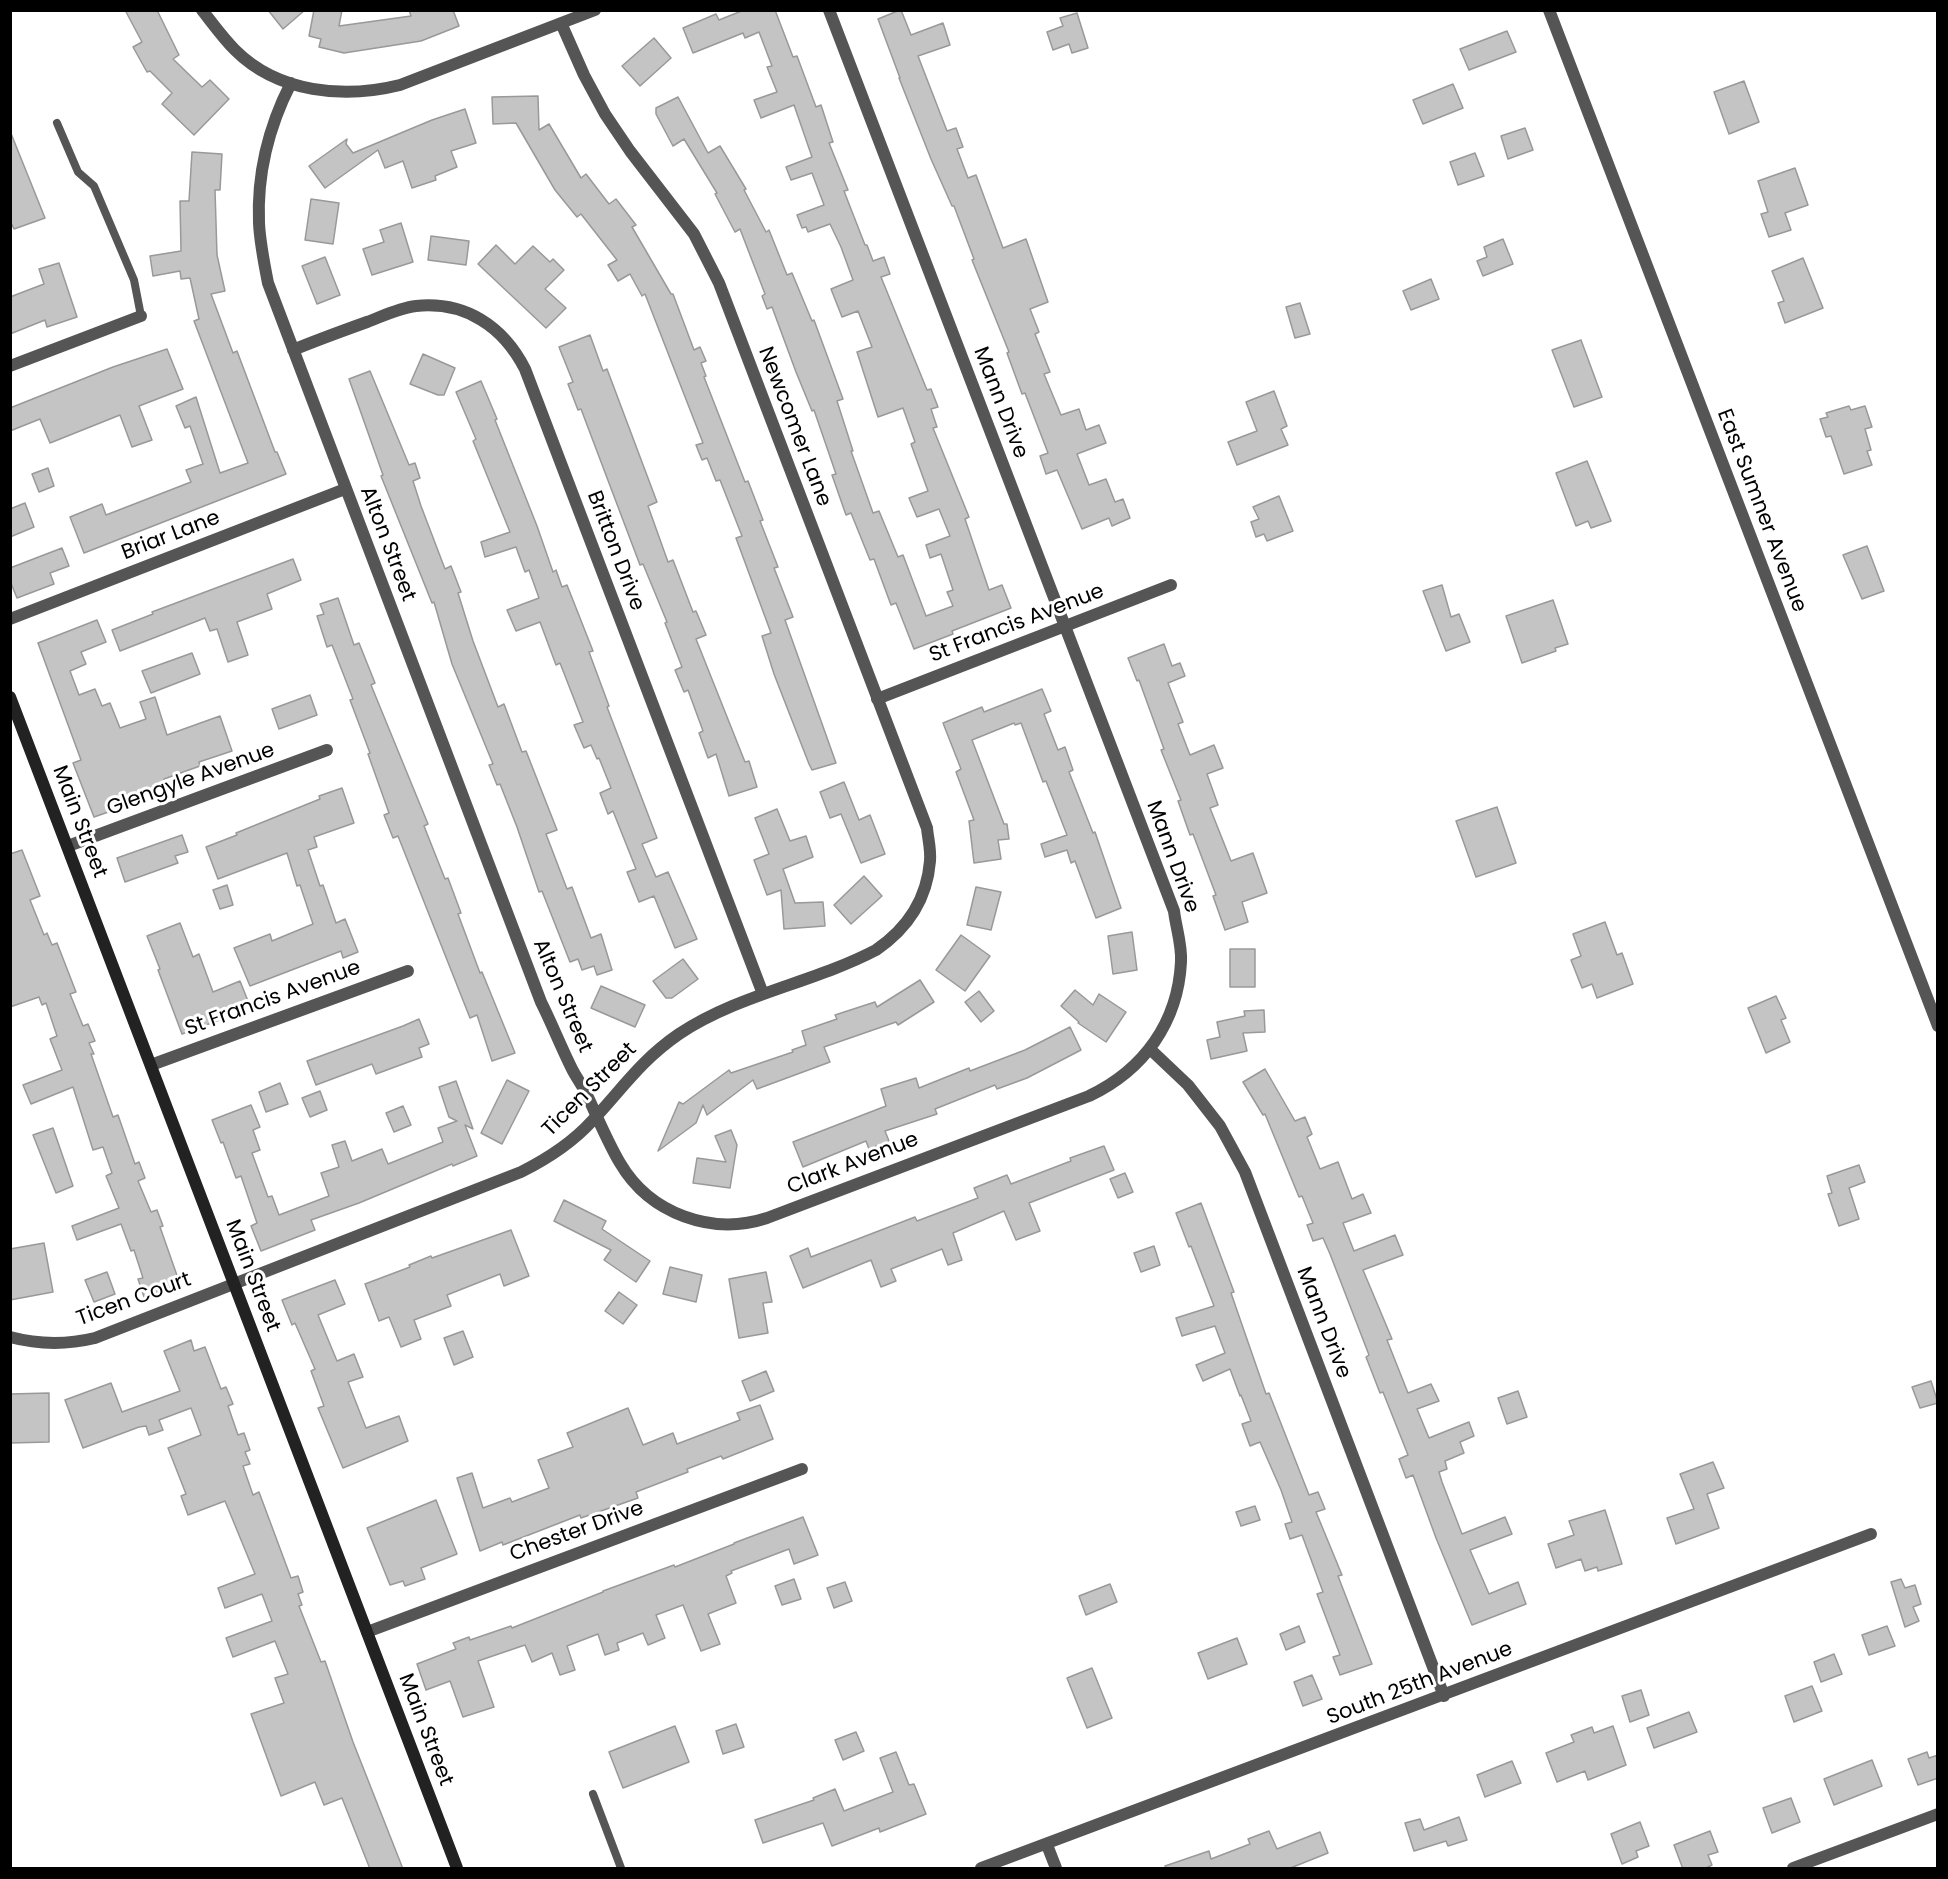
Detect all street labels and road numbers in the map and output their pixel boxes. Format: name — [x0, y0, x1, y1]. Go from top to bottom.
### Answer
street label: Newcomer Lane — [752, 344, 836, 510]
street label: Mann Drive — [967, 344, 1033, 462]
street label: East Sumner Avenue — [1711, 406, 1811, 616]
street label: Alton Street — [354, 483, 420, 605]
street label: Britton Drive — [581, 488, 649, 614]
street label: Briar Lane — [118, 506, 224, 566]
street label: St Francis Avenue — [926, 579, 1108, 669]
street label: Glengyle Avenue — [104, 738, 278, 822]
street label: Main Street — [46, 762, 112, 882]
street label: Mann Drive — [1140, 798, 1204, 916]
street label: Alton Street — [527, 935, 597, 1057]
street label: St Francis Avenue — [182, 956, 364, 1042]
street label: Ticen Street — [538, 1038, 642, 1142]
street label: Clark Avenue — [784, 1127, 922, 1201]
street label: Main Street — [219, 1216, 285, 1336]
street label: Mann Drive — [1290, 1264, 1356, 1382]
street label: Ticen Court — [73, 1268, 195, 1332]
street label: Chester Drive — [507, 1496, 647, 1568]
street label: South 25th Avenue — [1324, 1637, 1516, 1731]
street label: Main Street — [392, 1670, 458, 1790]

